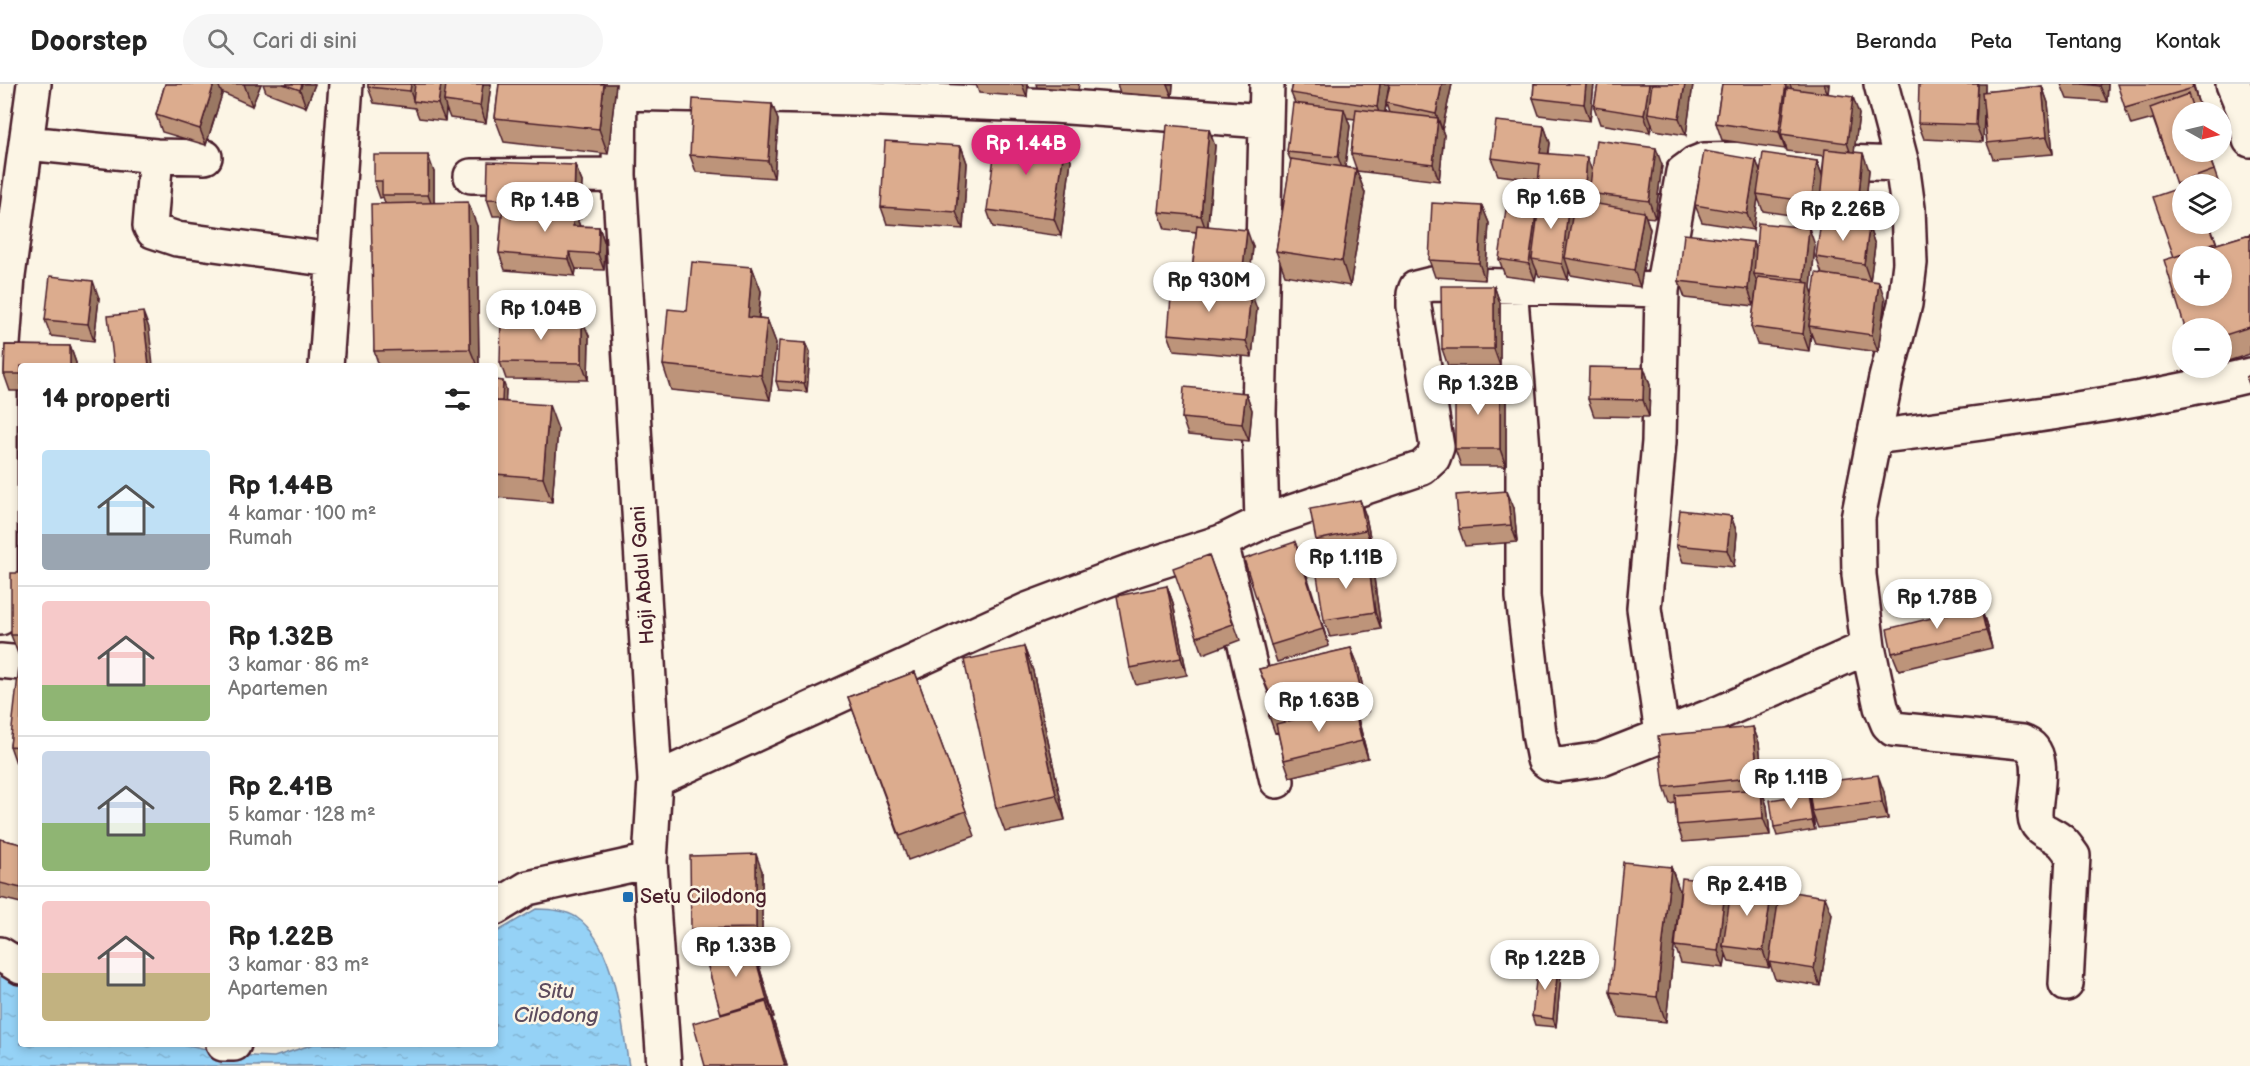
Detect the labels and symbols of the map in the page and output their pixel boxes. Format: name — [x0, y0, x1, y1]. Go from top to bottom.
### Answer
north arrow — [2172, 102, 2232, 162]
pin: Rp 1.44B — [964, 125, 1088, 176]
pin: Rp 1.6B — [1496, 179, 1606, 230]
pin: Rp 1.4B — [490, 182, 600, 233]
pin: Rp 2.26B — [1781, 191, 1905, 242]
pin: Rp 930M — [1154, 262, 1264, 313]
pin: Rp 1.04B — [479, 290, 603, 341]
pin: Rp 1.32B — [1416, 365, 1540, 416]
street label: Haji Abdul Gani — [626, 505, 660, 645]
pin: Rp 1.11B — [1284, 539, 1408, 590]
pin: Rp 1.78B — [1875, 579, 1999, 630]
pin: Rp 1.63B — [1257, 682, 1381, 733]
pin: Rp 1.11B — [1729, 759, 1853, 810]
pin: Rp 2.41B — [1685, 866, 1809, 917]
place label: Setu Cilodong — [640, 885, 767, 909]
marker: Setu Cilodong — [621, 890, 635, 904]
pin: Rp 1.33B — [674, 927, 798, 978]
pin: Rp 1.22B — [1483, 940, 1607, 991]
water label: Situ Cilodong — [514, 979, 598, 1028]

